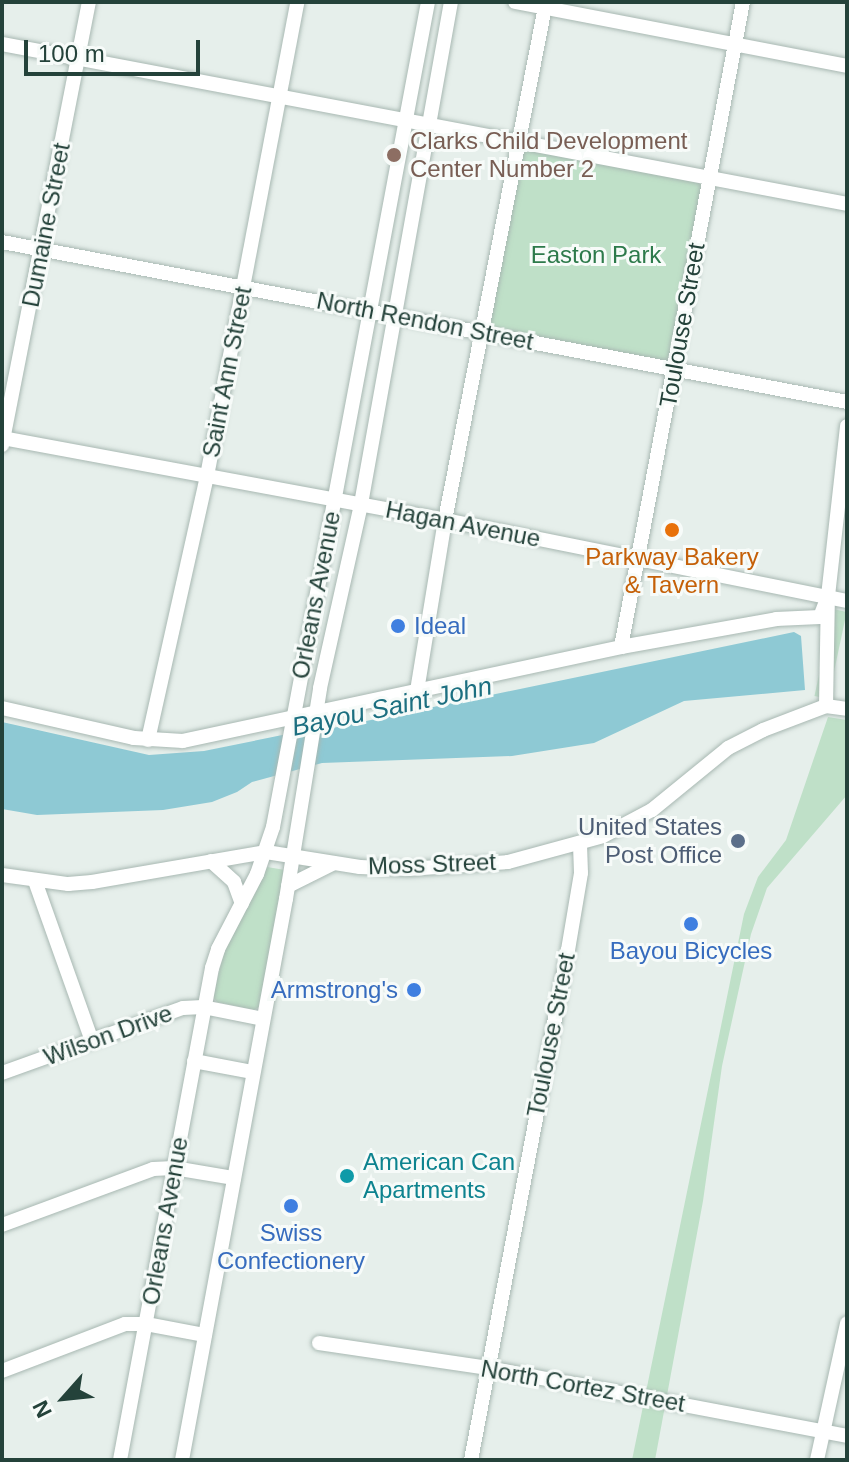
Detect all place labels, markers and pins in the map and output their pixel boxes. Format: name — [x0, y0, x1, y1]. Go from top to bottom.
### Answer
place label: Clarks Child Development Center Number 2 — [410, 127, 687, 183]
marker: Clarks Child Development Center Number 2 — [385, 146, 403, 164]
marker: Parkway Bakery & Tavern — [663, 521, 681, 539]
place label: Parkway Bakery & Tavern — [585, 543, 759, 599]
place label: Ideal — [414, 612, 466, 640]
marker: Ideal — [389, 617, 407, 635]
place label: United States Post Office — [578, 813, 722, 869]
marker: United States Post Office — [729, 832, 747, 850]
marker: Bayou Bicycles — [682, 915, 700, 933]
place label: Bayou Bicycles — [610, 937, 772, 965]
place label: Armstrong's — [271, 976, 398, 1004]
marker: Armstrong's — [405, 981, 423, 999]
place label: American Can Apartments — [363, 1148, 515, 1204]
marker: American Can Apartments — [338, 1167, 356, 1185]
marker: Swiss Confectionery — [282, 1197, 300, 1215]
place label: Swiss Confectionery — [217, 1219, 365, 1275]

